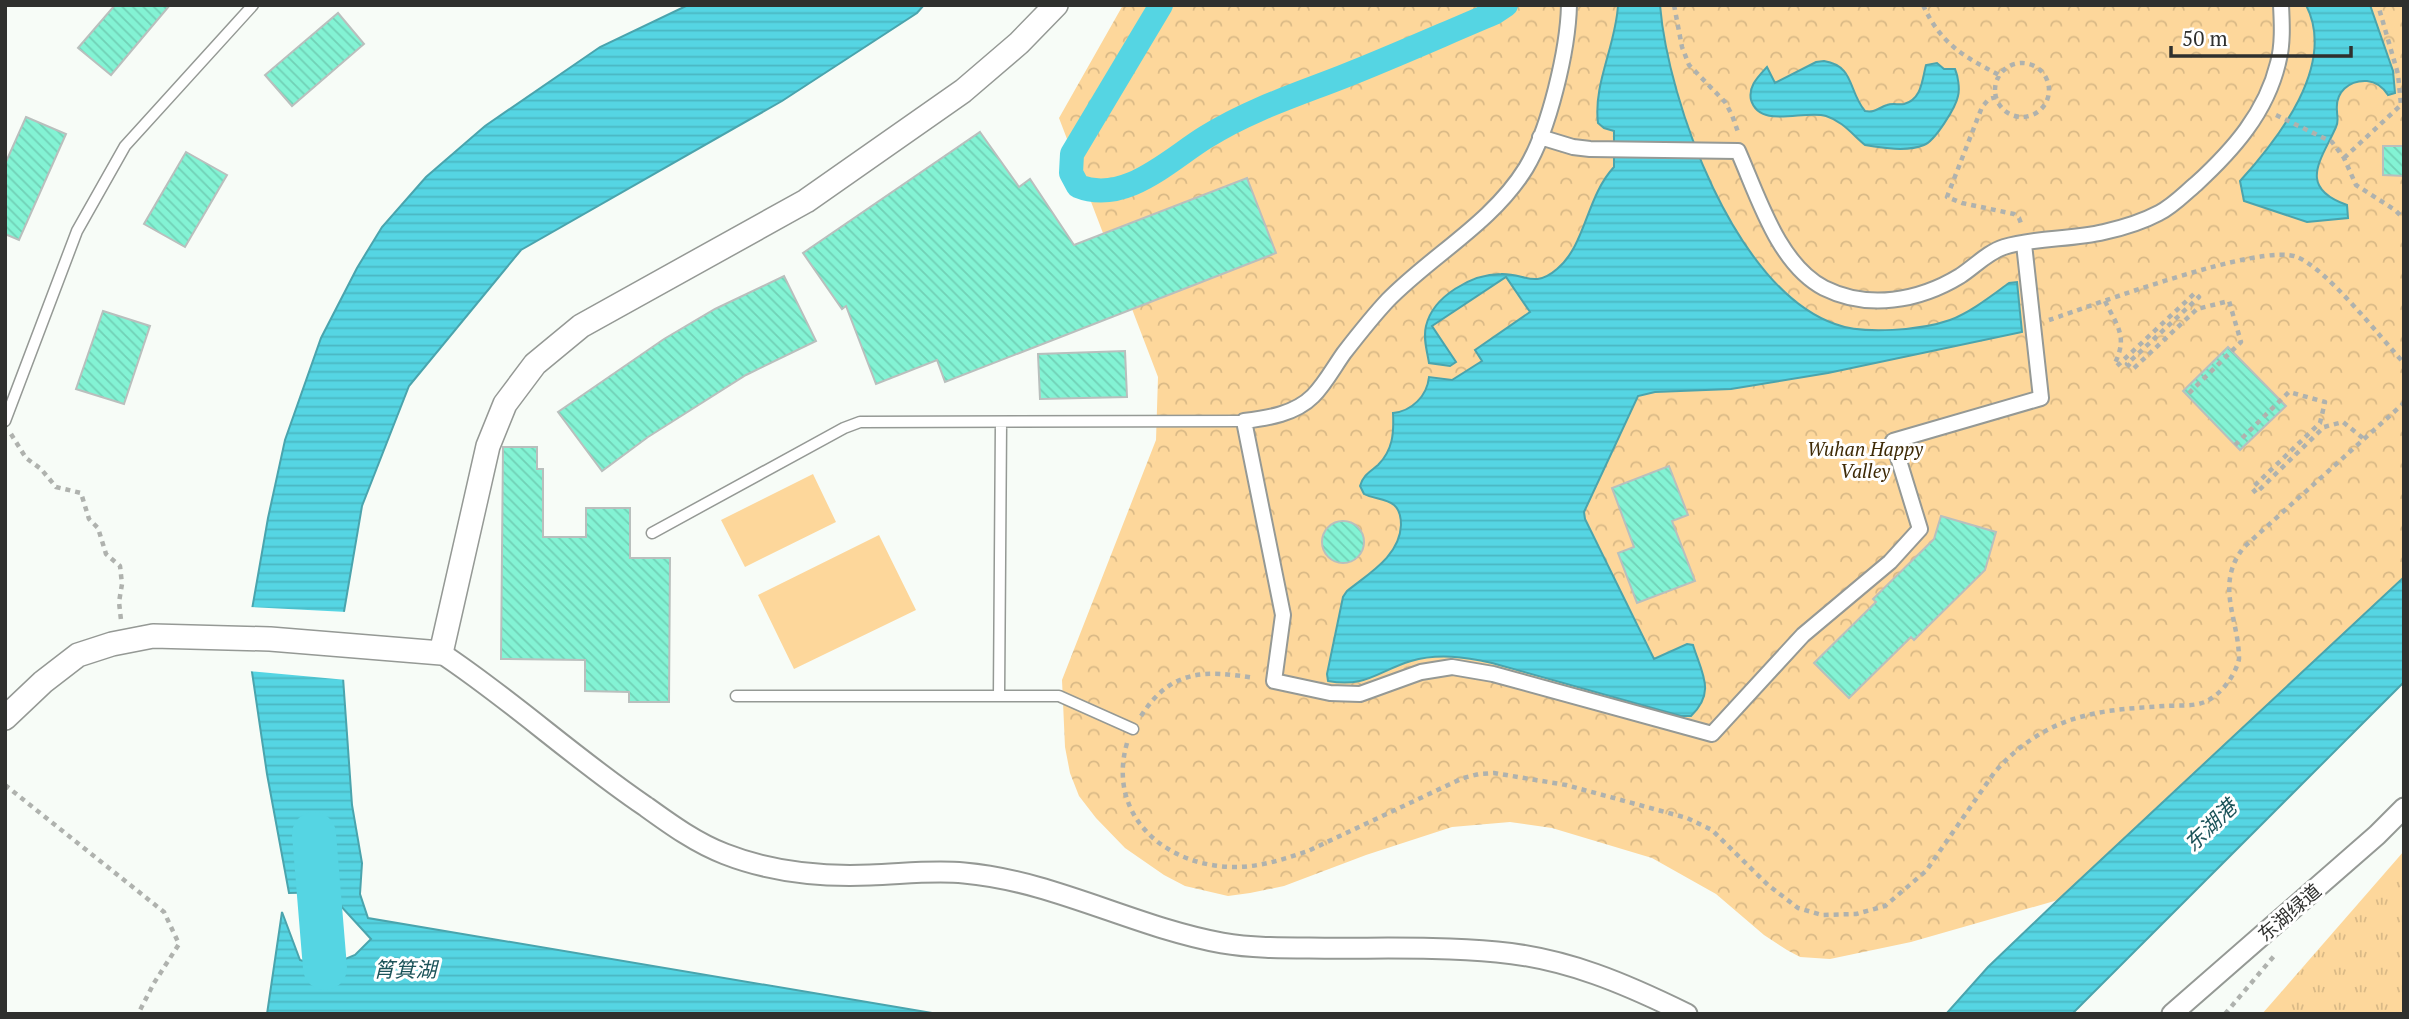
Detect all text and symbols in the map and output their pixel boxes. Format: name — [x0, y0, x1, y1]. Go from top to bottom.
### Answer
scale bar — [2171, 14, 2351, 58]
text: 50 m — [2182, 24, 2228, 52]
park label: Wuhan Happy Valley — [1807, 436, 1924, 483]
water label: 东湖港 — [2178, 791, 2245, 857]
street label: 东湖绿道 — [2252, 878, 2326, 946]
water label: 筲箕湖 — [374, 955, 439, 983]

